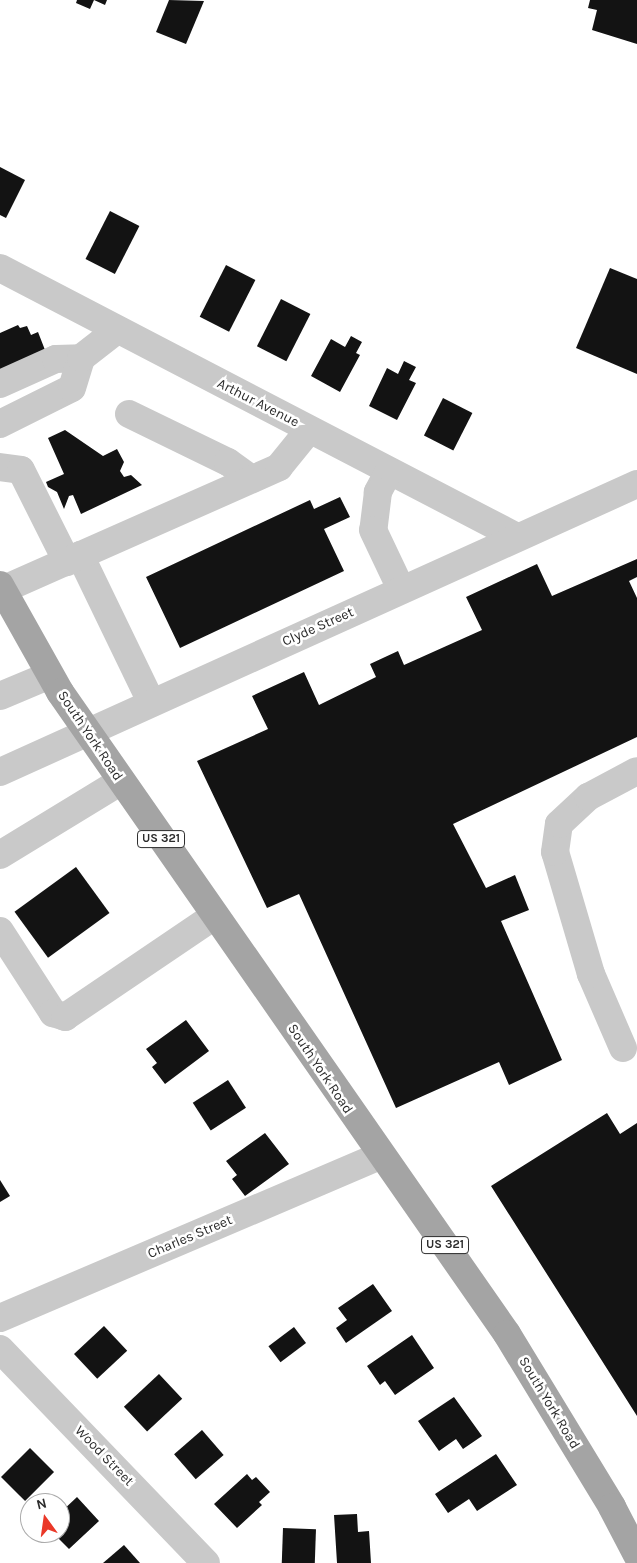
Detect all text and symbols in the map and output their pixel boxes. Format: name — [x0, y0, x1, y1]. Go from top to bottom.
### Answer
street label: Arthur Avenue — [214, 375, 302, 431]
street label: Clyde Street — [280, 604, 356, 650]
street label: South York Road — [54, 688, 126, 784]
road number: US 321 — [136, 830, 186, 849]
street label: South York Road — [284, 1021, 356, 1117]
street label: Charles Street — [145, 1212, 235, 1262]
road number: US 321 — [420, 1236, 470, 1254]
street label: South York Road — [515, 1354, 583, 1452]
street label: Wood Street — [71, 1422, 137, 1490]
north arrow — [20, 1493, 70, 1543]
text: N — [35, 1494, 48, 1513]

